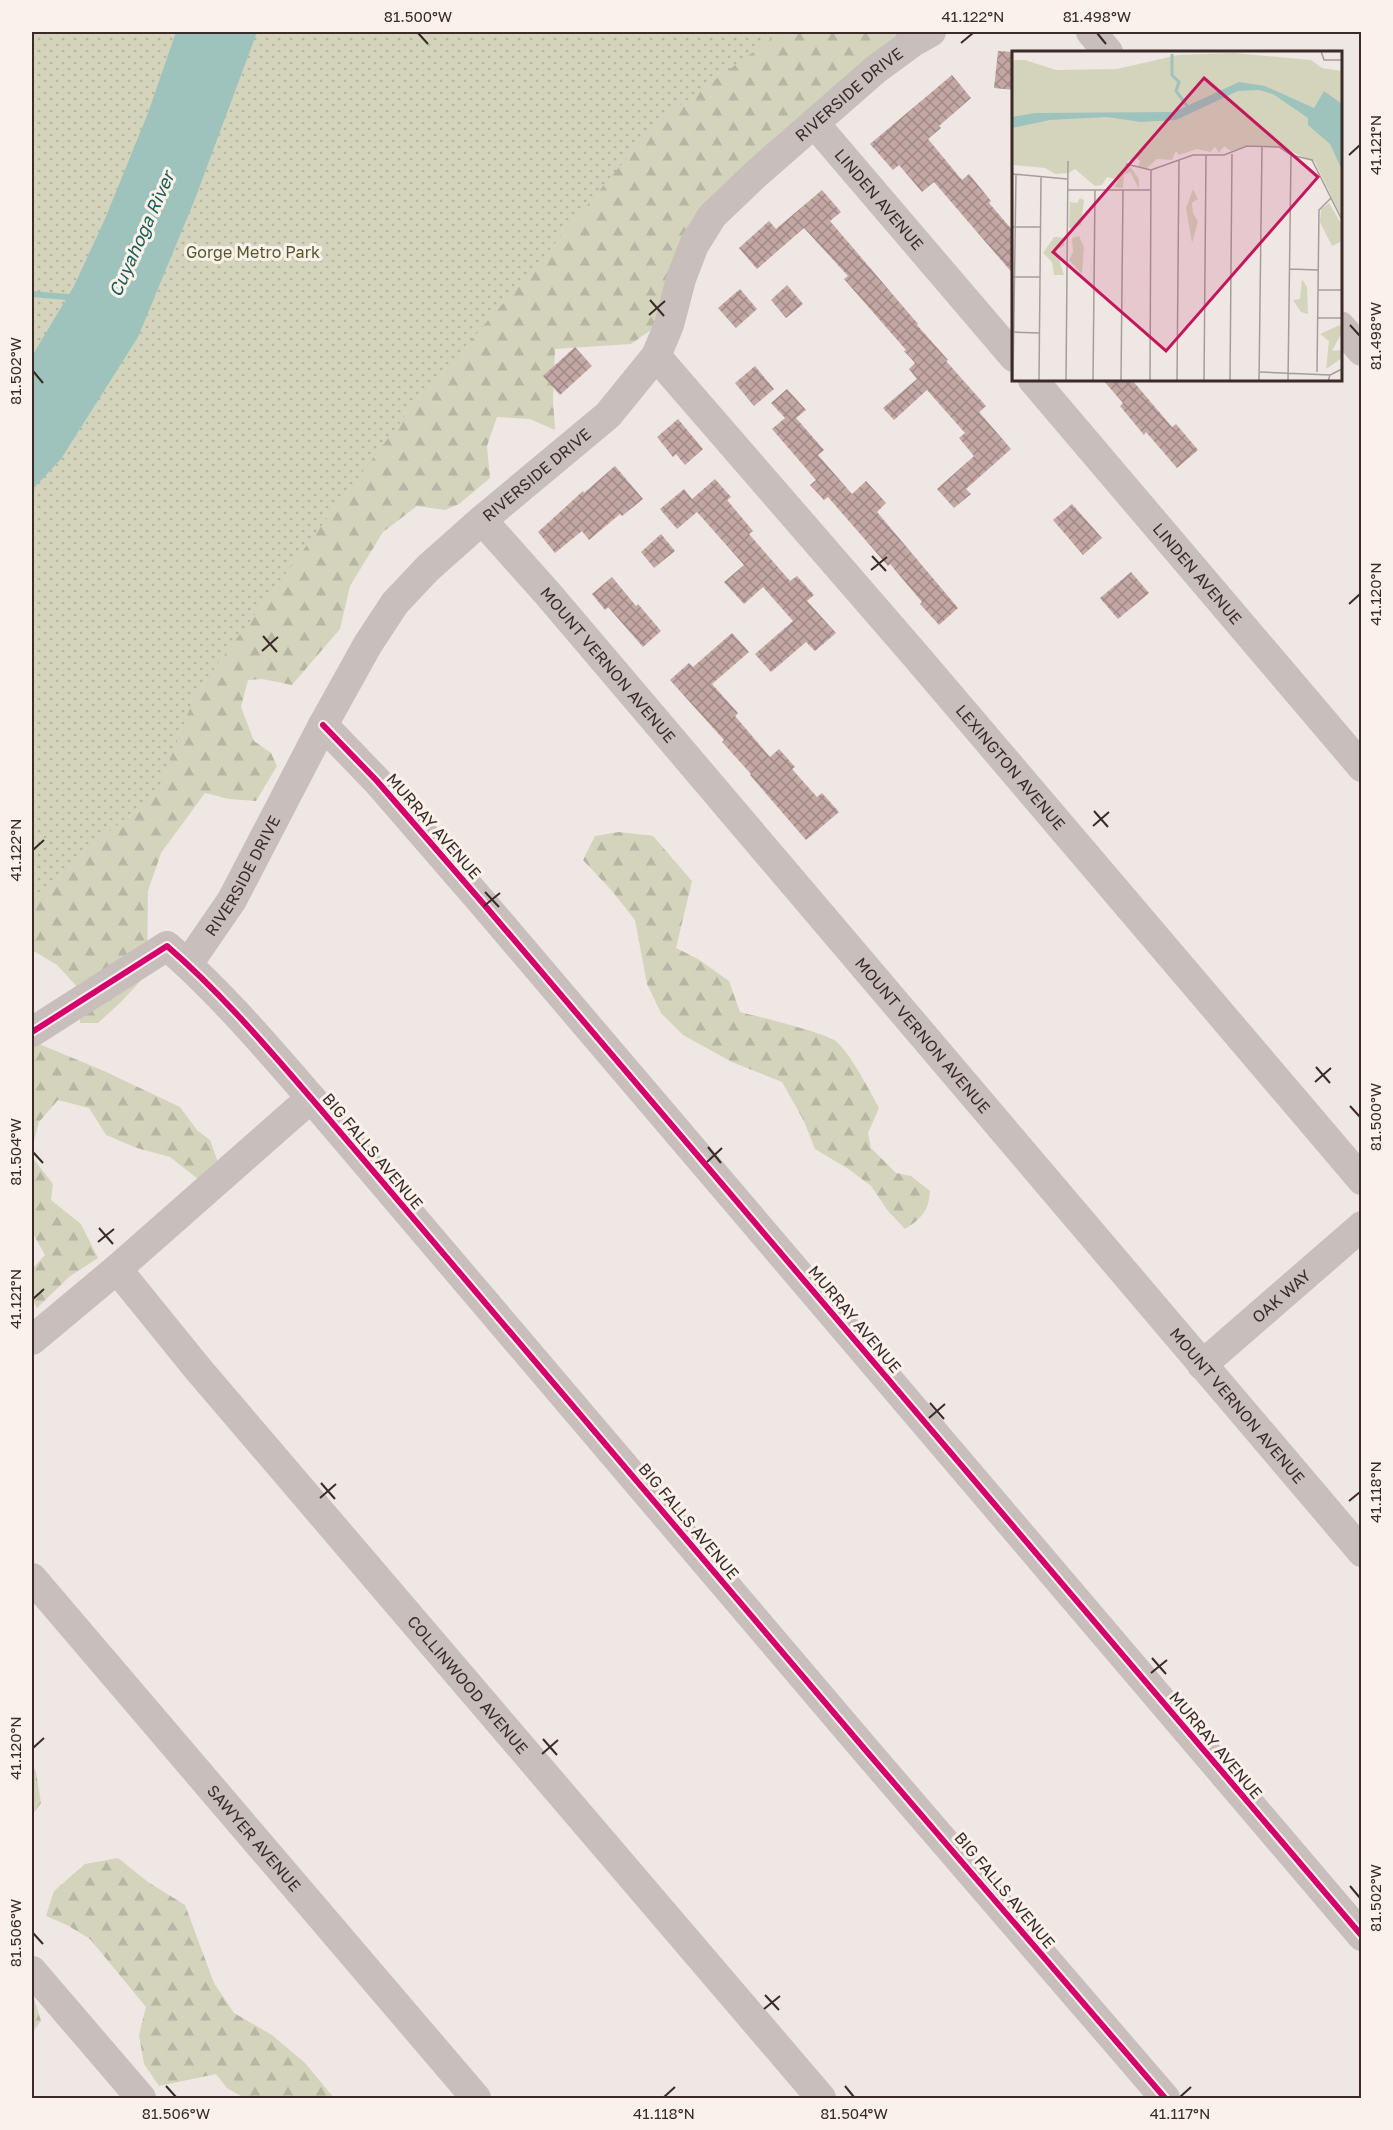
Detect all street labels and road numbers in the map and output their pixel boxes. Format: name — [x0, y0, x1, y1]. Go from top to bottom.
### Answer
street label: RIVERSIDE DRIVE — [791, 43, 907, 145]
street label: LINDEN AVENUE — [830, 145, 928, 254]
street label: RIVERSIDE DRIVE — [478, 424, 595, 526]
street label: LINDEN AVENUE — [1149, 519, 1246, 628]
street label: MOUNT VERNON AVENUE — [536, 583, 680, 747]
street label: LEXINGTON AVENUE — [952, 700, 1070, 834]
street label: MURRAY AVENUE — [383, 769, 485, 883]
street label: RIVERSIDE DRIVE — [200, 812, 284, 940]
street label: MOUNT VERNON AVENUE — [851, 953, 995, 1117]
street label: BIG FALLS AVENUE — [318, 1089, 428, 1213]
street label: MURRAY AVENUE — [804, 1261, 906, 1377]
street label: OAK WAY — [1248, 1265, 1315, 1327]
street label: MOUNT VERNON AVENUE — [1166, 1323, 1309, 1488]
street label: BIG FALLS AVENUE — [634, 1459, 744, 1583]
street label: COLLINWOOD AVENUE — [403, 1611, 532, 1758]
street label: MURRAY AVENUE — [1165, 1687, 1267, 1803]
street label: SAWYER AVENUE — [203, 1781, 305, 1895]
street label: BIG FALLS AVENUE — [950, 1828, 1060, 1952]

